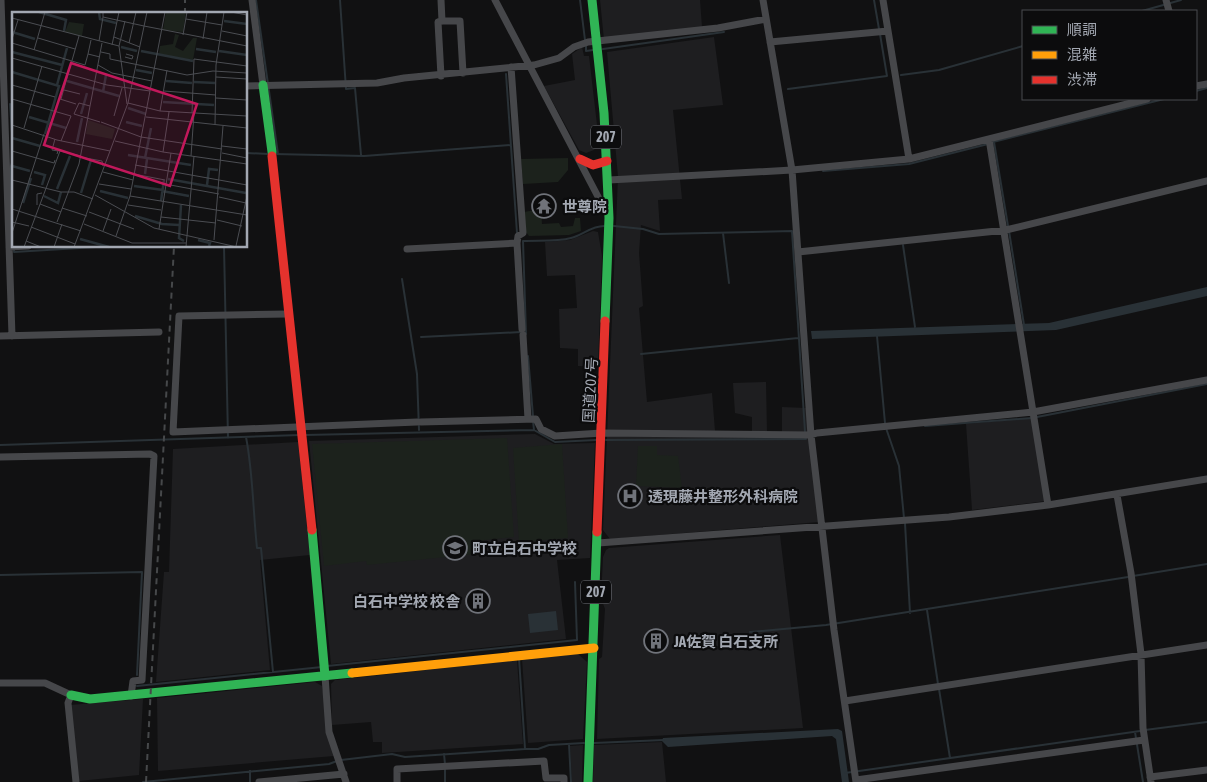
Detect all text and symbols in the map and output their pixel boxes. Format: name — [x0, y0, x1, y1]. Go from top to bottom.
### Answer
legend — [1022, 10, 1197, 100]
inset map — [12, 12, 248, 248]
text: 順調 — [1067, 21, 1097, 38]
text: 混雑 — [1067, 46, 1097, 63]
text: 渋滞 — [1067, 71, 1097, 88]
road number: 207 — [591, 125, 621, 148]
temple icon: 世尊院 — [531, 193, 557, 219]
place label: 世尊院 — [562, 198, 607, 215]
street label: 国道207号 — [580, 357, 600, 423]
hospital icon: 透現藤井整形外科病院 — [617, 483, 643, 509]
place label: 透現藤井整形外科病院 — [648, 488, 798, 505]
school or university icon: 町立白石中学校 — [442, 535, 468, 561]
place label: 町立白石中学校 — [472, 540, 577, 557]
road number: 207 — [581, 580, 611, 604]
building icon: 白石中学校 校舎 — [465, 588, 491, 614]
place label: 白石中学校 校舎 — [353, 593, 461, 610]
building icon: JA佐賀 白石支所 — [643, 628, 669, 654]
place label: JA佐賀 白石支所 — [673, 633, 778, 650]

